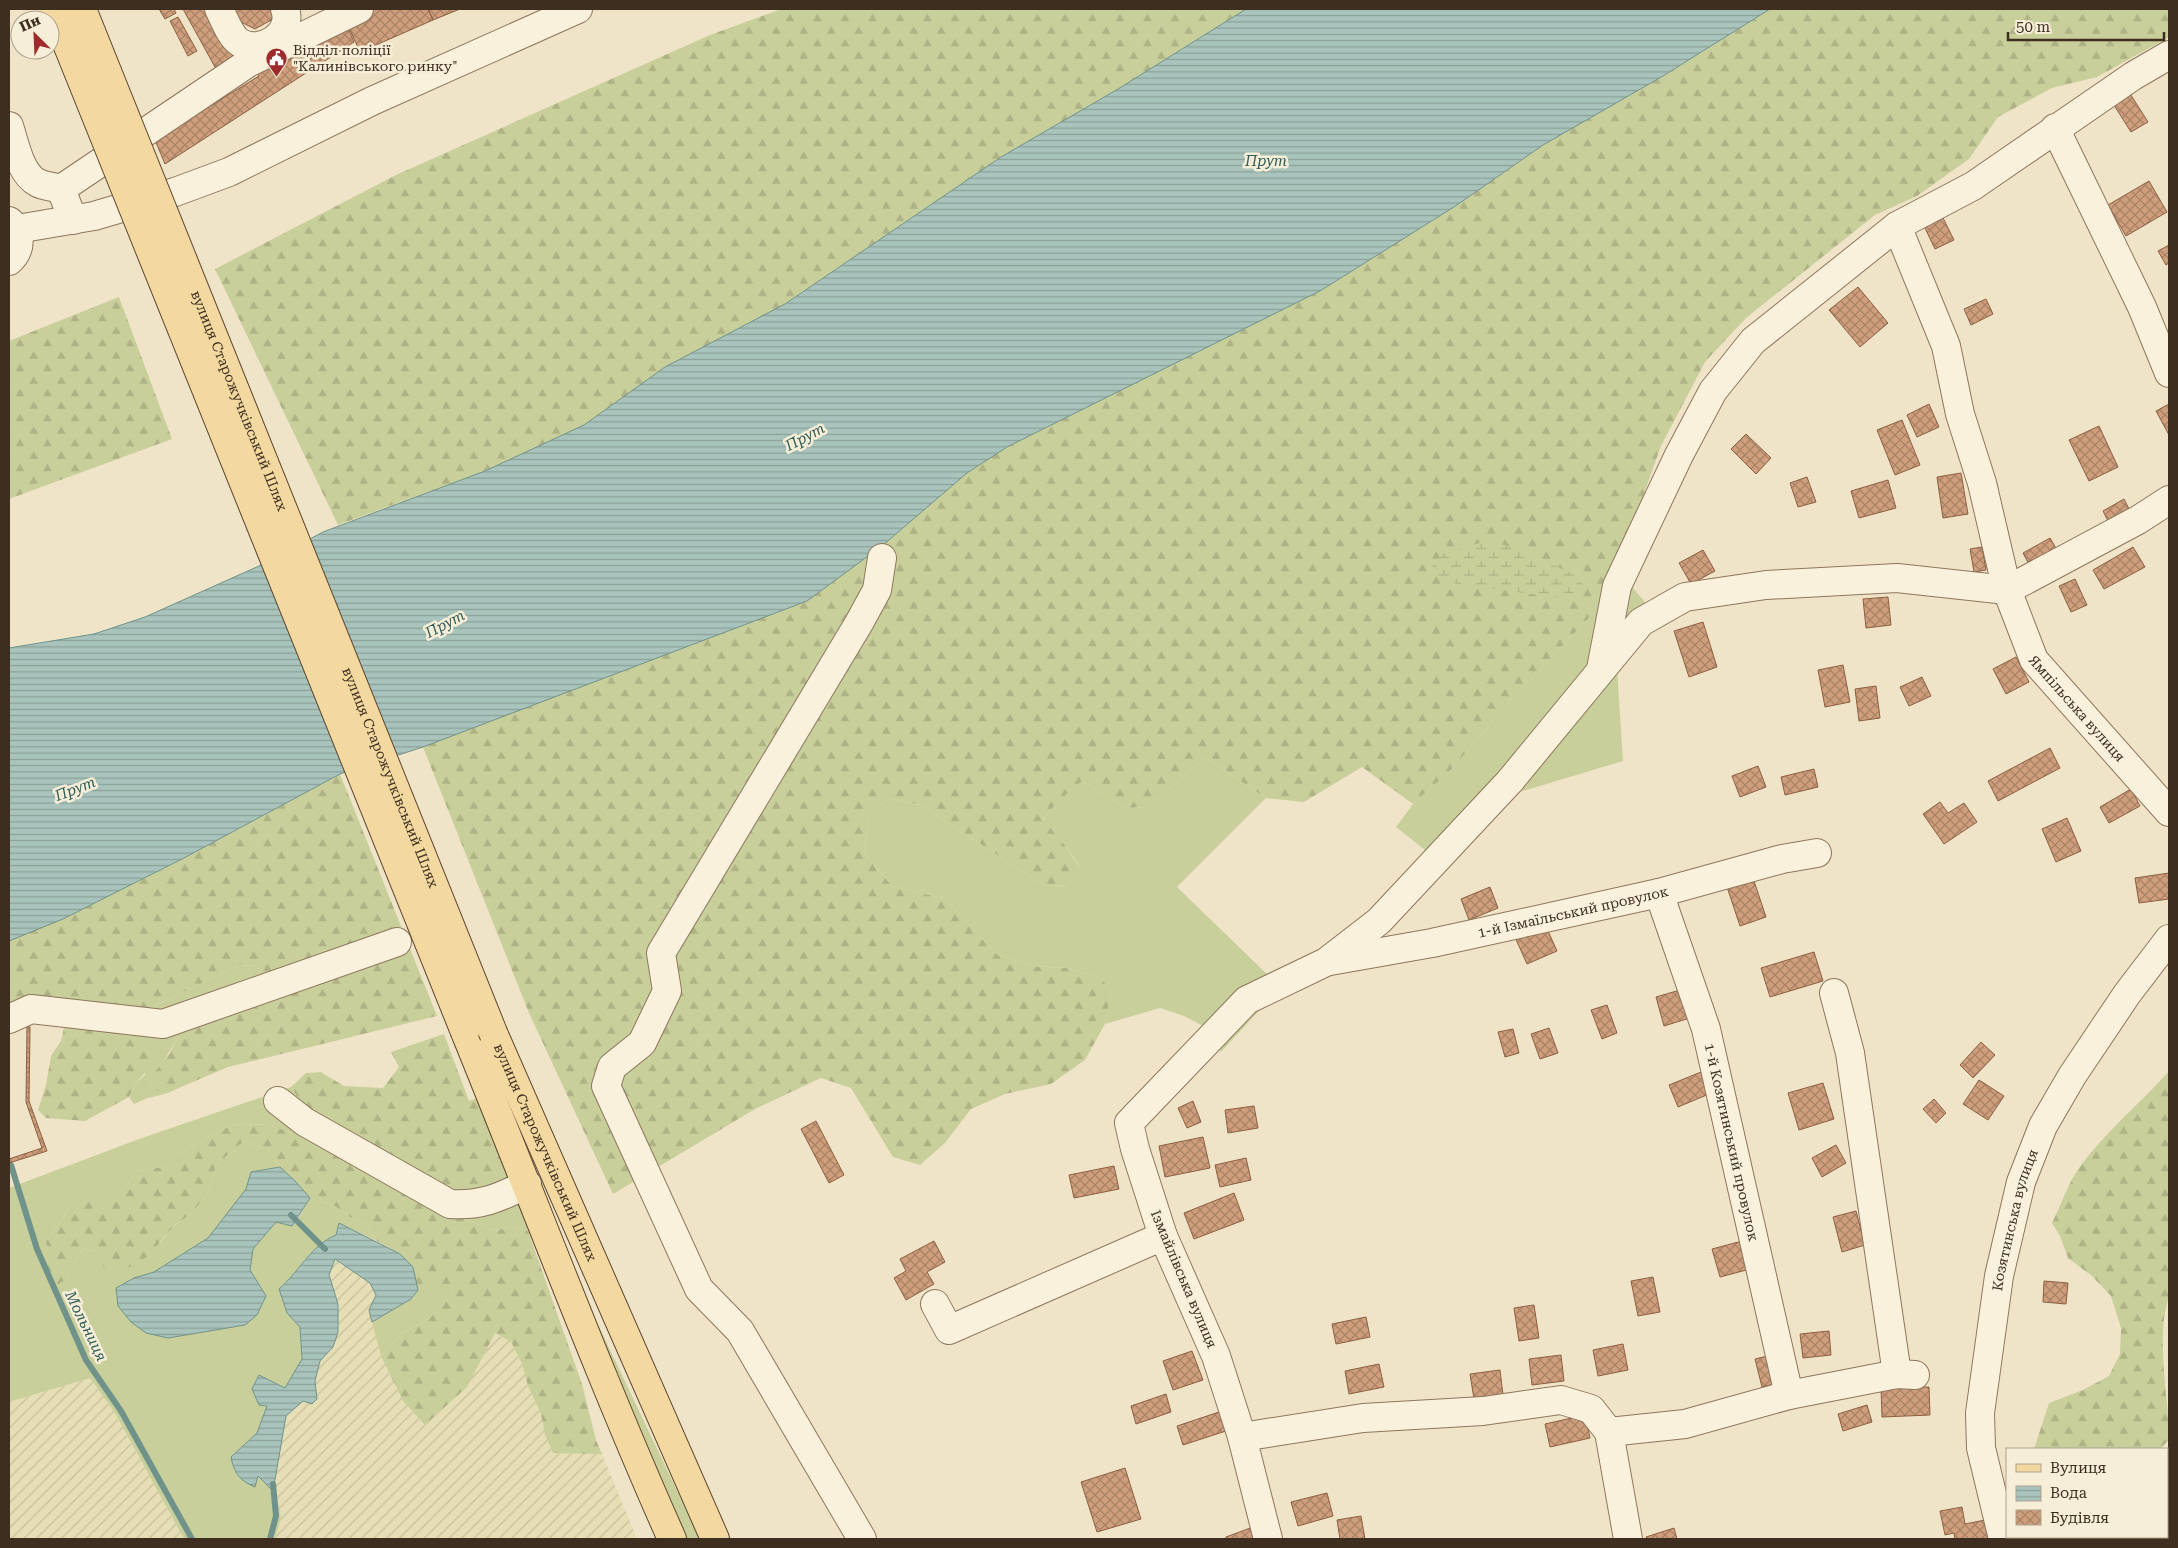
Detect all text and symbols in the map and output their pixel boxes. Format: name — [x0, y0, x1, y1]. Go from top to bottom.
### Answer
north arrow — [10, 10, 60, 60]
scale bar — [2008, 10, 2164, 42]
text: Пн — [17, 11, 43, 35]
text: 50 m — [2016, 18, 2051, 36]
place label: Відділ поліції "Калинівського ринку" — [293, 42, 458, 74]
public building icon: Відділ поліції "Калинівського ринку" — [265, 46, 289, 77]
water label: Прут — [1244, 152, 1287, 170]
street label: вулиця Старожучківський Шлях — [188, 288, 291, 513]
water label: Прут — [781, 419, 828, 455]
water label: Прут — [421, 606, 468, 642]
street label: Ямпільська вулиця — [2025, 652, 2128, 765]
street label: вулиця Старожучківський Шлях — [339, 665, 442, 890]
water label: Прут — [51, 773, 98, 805]
street label: 1-й Ізмаїльський провулок — [1476, 883, 1670, 941]
street label: вулиця Старожучківський Шлях — [491, 1041, 600, 1263]
street label: 1-й Козятинський провулок — [1701, 1042, 1762, 1243]
street label: Козятинська вулиця — [1989, 1147, 2041, 1292]
street label: Ізмайлівська вулиця — [1148, 1208, 1220, 1350]
water label: Мольниця — [61, 1287, 111, 1364]
legend — [2006, 1448, 2168, 1538]
text: Вулиця — [2050, 1459, 2106, 1477]
text: Вода — [2050, 1484, 2087, 1502]
text: Будівля — [2050, 1509, 2109, 1527]

